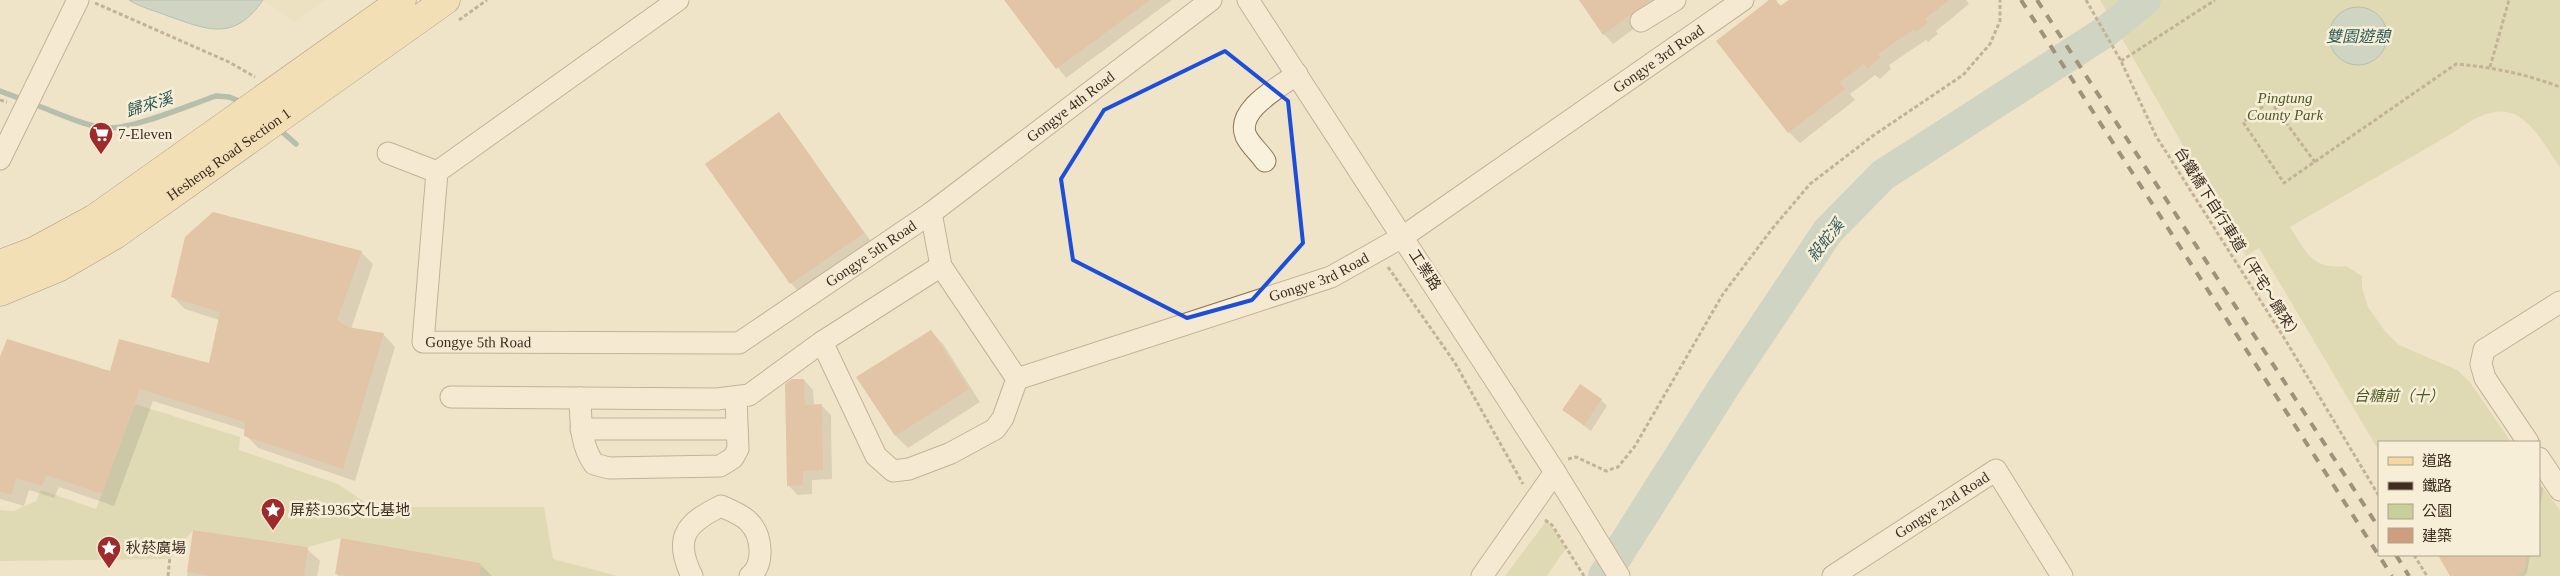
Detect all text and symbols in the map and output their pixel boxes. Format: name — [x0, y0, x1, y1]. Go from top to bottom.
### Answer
street label: Gongye 3rd Road — [1610, 22, 1707, 96]
water label: 雙園遊憩 — [2326, 28, 2392, 45]
street label: Gongye 4th Road — [1024, 68, 1118, 145]
water label: 歸來溪 — [124, 89, 176, 120]
park label: Pingtung County Park — [2247, 90, 2323, 123]
street label: Hesheng Road Section 1 — [164, 105, 294, 204]
supermarket icon: 7-Eleven — [88, 121, 114, 155]
place label: 7-Eleven — [118, 126, 173, 142]
street label: 台鐵橋下自行車道（平宅～歸來） — [2172, 144, 2304, 344]
water label: 殺蛇溪 — [1804, 215, 1848, 264]
street label: Gongye 5th Road — [823, 217, 920, 290]
street label: 工業路 — [1406, 247, 1444, 293]
street label: Gongye 3rd Road — [1267, 249, 1372, 305]
street label: Gongye 5th Road — [425, 334, 532, 350]
park label: 台糖前（十） — [2354, 388, 2444, 404]
legend — [2378, 441, 2540, 556]
text: 道路 — [2422, 453, 2452, 469]
street label: Gongye 2nd Road — [1892, 468, 1993, 542]
text: 鐵路 — [2422, 478, 2452, 494]
place icon: 屏菸1936文化基地 — [260, 497, 286, 531]
place label: 屏菸1936文化基地 — [290, 501, 410, 518]
text: 公園 — [2422, 503, 2452, 519]
text: 建築 — [2422, 528, 2452, 544]
place icon: 秋菸廣場 — [96, 535, 122, 569]
place label: 秋菸廣場 — [126, 540, 186, 556]

